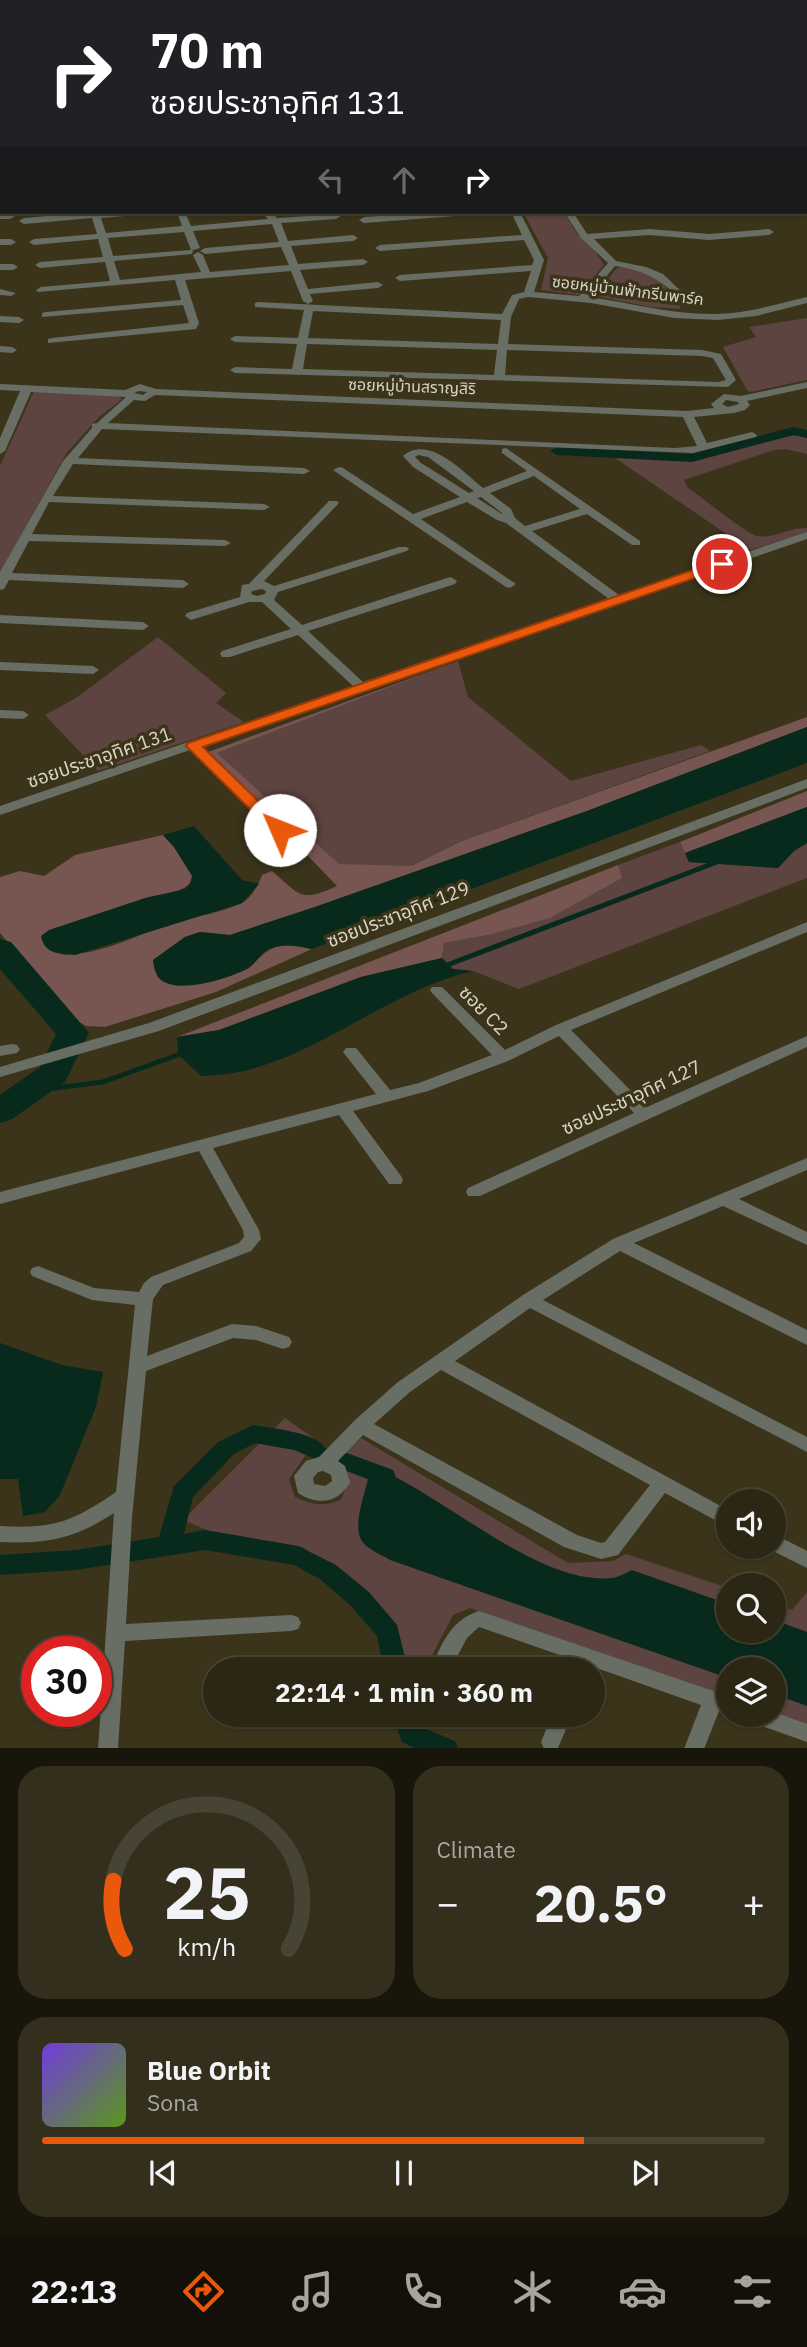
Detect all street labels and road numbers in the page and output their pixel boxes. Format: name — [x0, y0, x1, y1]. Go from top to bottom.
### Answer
street label: ซอยหมู่บ้านฟ้ากรีนพาร์ค — [551, 271, 705, 309]
street label: ซอยหมู่บ้านสราญสิริ — [348, 374, 476, 398]
street label: ซอยประชาอุทิศ 131 — [24, 721, 174, 793]
street label: ซอยประชาอุทิศ 129 — [323, 876, 473, 952]
street label: ซอย C2 — [454, 980, 514, 1040]
street label: ซอยประชาอุทิศ 127 — [557, 1054, 705, 1140]

